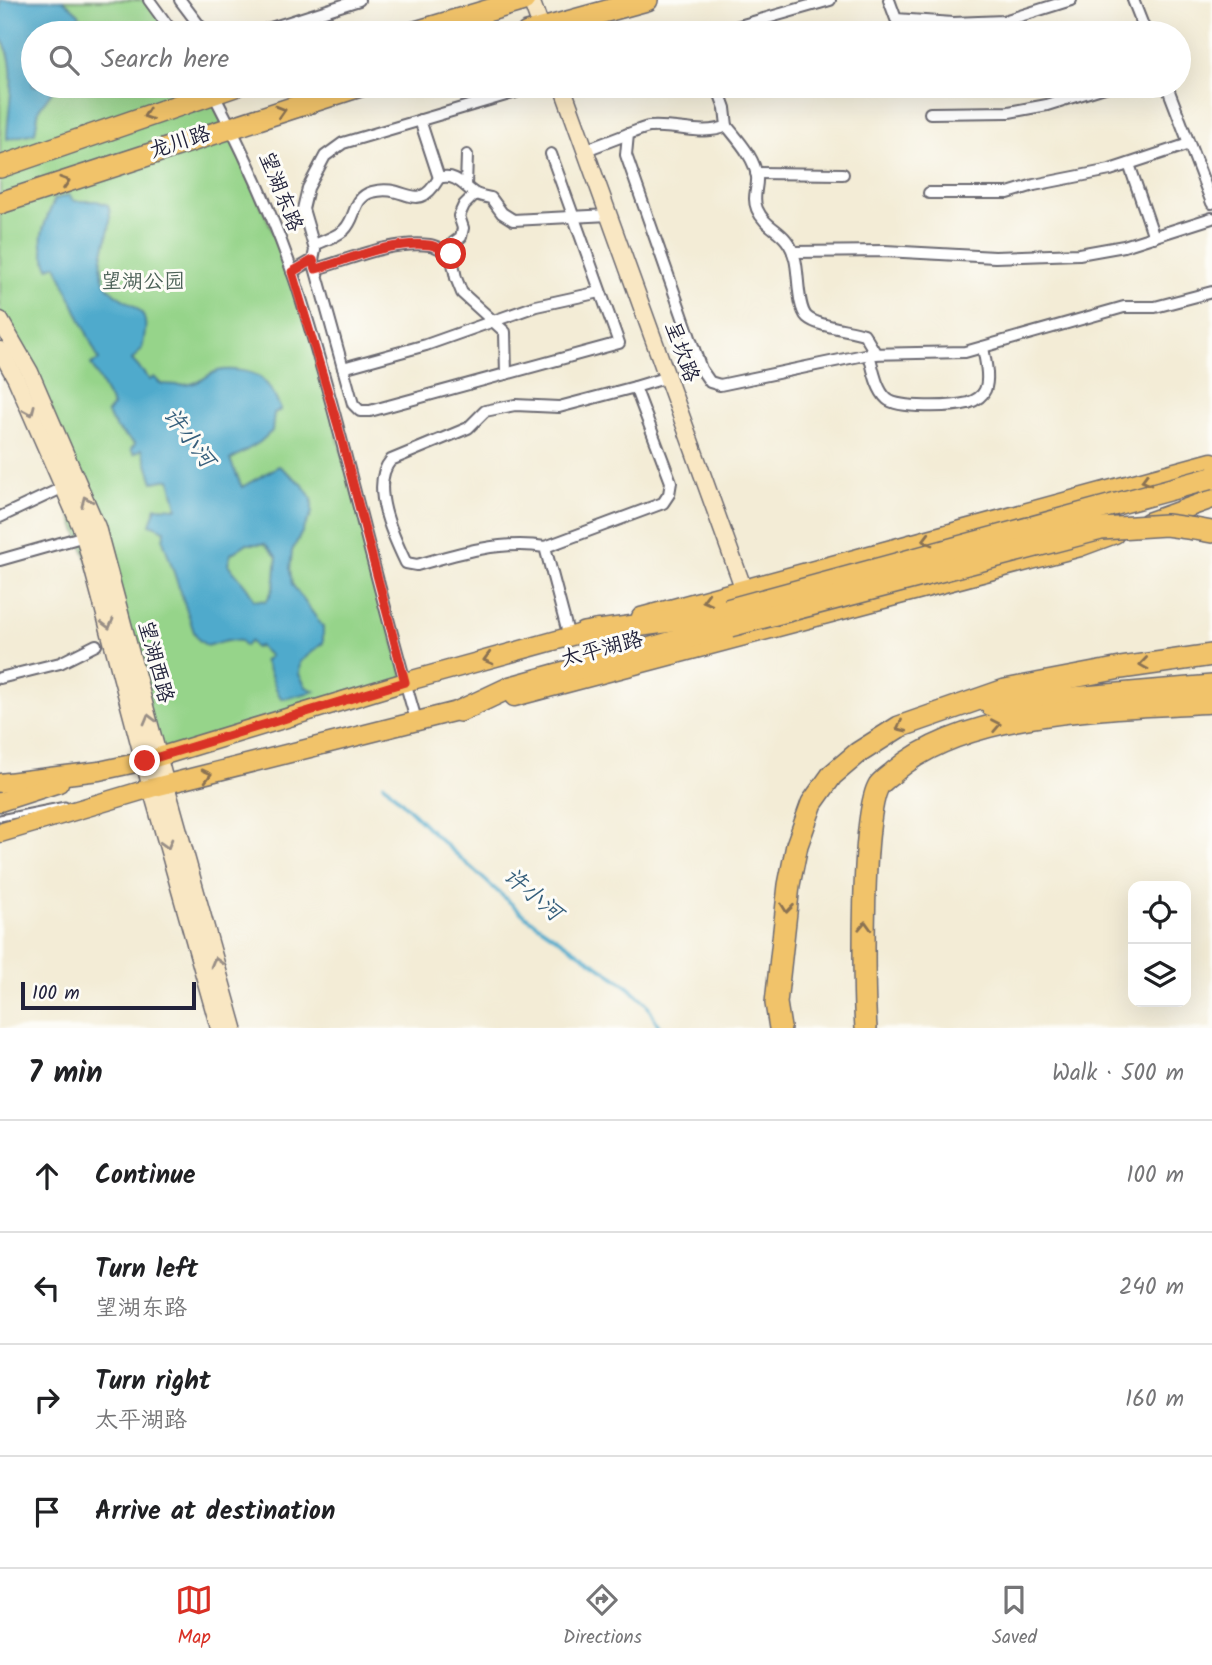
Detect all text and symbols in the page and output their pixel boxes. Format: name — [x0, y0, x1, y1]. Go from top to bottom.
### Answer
search box — [21, 21, 1191, 98]
text: Search here — [101, 39, 229, 81]
icon: search — [45, 41, 83, 79]
one-way arrow — [274, 104, 286, 119]
one-way arrow — [142, 107, 154, 121]
street label: 龙川路 — [145, 118, 215, 168]
street label: 望湖东路 — [249, 147, 311, 237]
one-way arrow — [58, 176, 70, 190]
route start — [435, 238, 466, 269]
park label: 望湖公园 — [101, 266, 185, 299]
street label: 呈坎路 — [655, 317, 707, 387]
water label: 许小河 — [153, 400, 226, 479]
one-way arrow — [22, 404, 36, 416]
one-way arrow — [1140, 472, 1152, 487]
one-way arrow — [80, 496, 94, 508]
one-way arrow — [921, 532, 933, 546]
one-way arrow — [701, 592, 713, 606]
street label: 望湖西路 — [128, 617, 182, 707]
one-way arrow — [100, 618, 114, 630]
street label: 太平湖路 — [557, 623, 647, 677]
one-way arrow — [482, 651, 494, 666]
one-way arrow — [1139, 657, 1150, 672]
one-way arrow — [142, 714, 157, 726]
one-way arrow — [990, 718, 1002, 733]
one-way arrow — [896, 719, 908, 733]
route end — [129, 745, 160, 776]
one-way arrow — [201, 768, 213, 783]
one-way arrow — [159, 838, 173, 850]
water label: 许小河 — [494, 859, 573, 934]
map controls — [1128, 881, 1191, 1007]
button: locate — [1128, 881, 1191, 944]
one-way arrow — [779, 902, 794, 914]
one-way arrow — [858, 920, 873, 931]
button: layers — [1128, 944, 1191, 1007]
one-way arrow — [209, 956, 224, 968]
scale bar — [21, 979, 196, 1011]
text: 100 m — [32, 979, 80, 1009]
text: 7 min — [28, 1050, 103, 1098]
text: Walk · 500 m — [1052, 1056, 1184, 1092]
text: Continue — [95, 1155, 196, 1197]
icon: ahead — [28, 1157, 66, 1195]
text: 100 m — [1126, 1158, 1184, 1194]
text: Turn left — [95, 1249, 198, 1291]
icon: left — [28, 1269, 66, 1307]
text: 240 m — [1119, 1270, 1184, 1306]
text: 望湖东路 — [95, 1291, 187, 1327]
text: Turn right — [95, 1361, 211, 1403]
icon: right — [28, 1381, 66, 1419]
text: 160 m — [1125, 1382, 1184, 1418]
text: 太平湖路 — [95, 1403, 187, 1439]
text: Arrive at destination — [95, 1491, 335, 1533]
icon: arrive — [28, 1493, 66, 1531]
tab: Map — [175, 1581, 213, 1653]
tab: Directions — [563, 1581, 642, 1653]
tab: Saved — [992, 1581, 1037, 1653]

